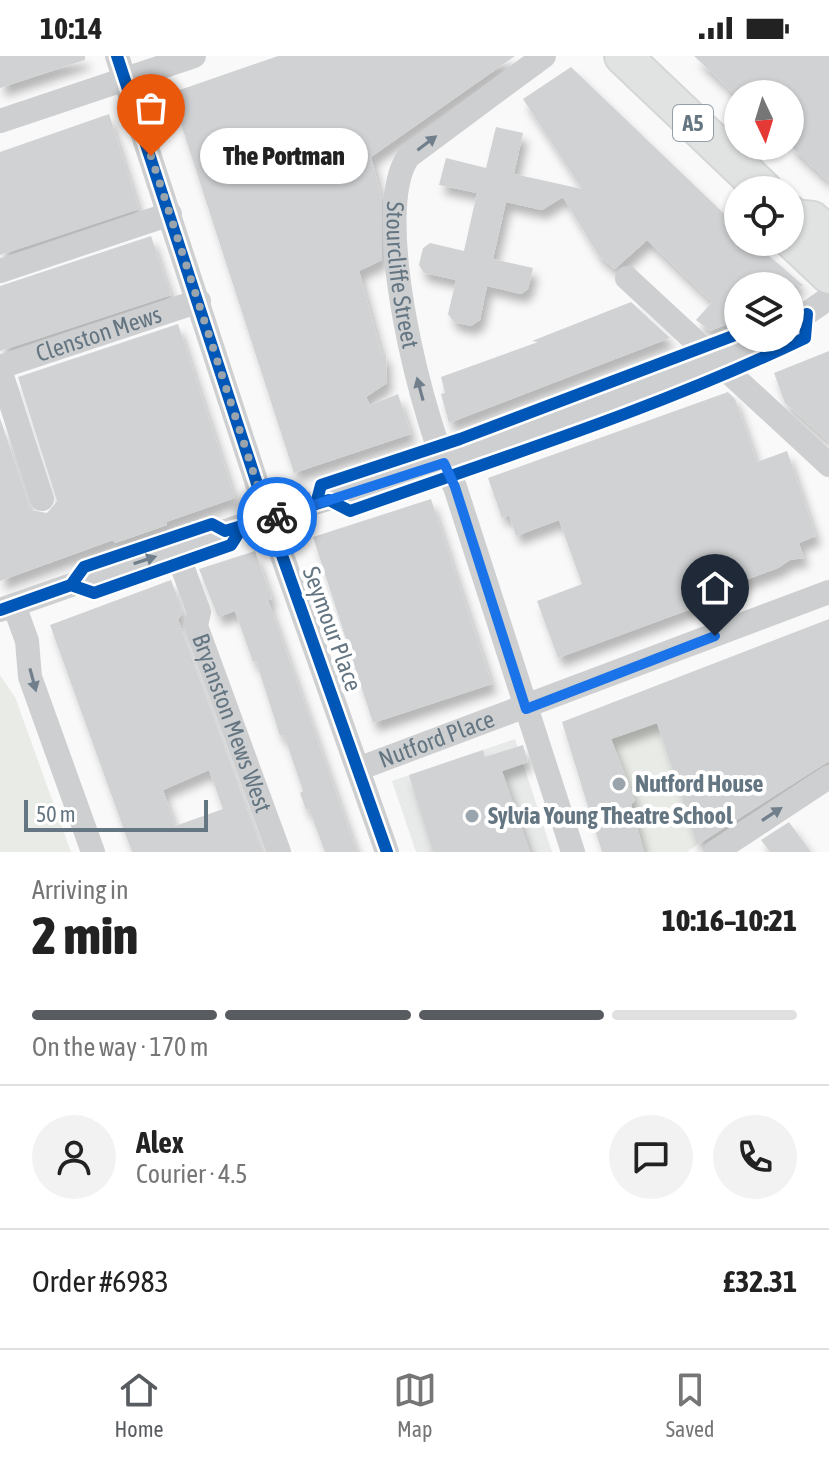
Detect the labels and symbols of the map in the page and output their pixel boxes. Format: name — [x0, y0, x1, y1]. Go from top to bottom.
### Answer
pin — [117, 74, 185, 156]
north arrow — [724, 80, 804, 160]
road number: A5 — [673, 105, 713, 141]
callout: The Portman — [199, 128, 367, 184]
one-way arrow — [416, 135, 438, 151]
street label: Stourcliffe Street — [382, 201, 424, 351]
street label: Clenston Mews — [32, 300, 165, 367]
one-way arrow — [414, 376, 426, 401]
courier — [237, 477, 317, 557]
one-way arrow — [133, 554, 157, 566]
pin — [681, 554, 749, 636]
street label: Seymour Place — [298, 563, 367, 695]
street label: Bryanston Mews West — [187, 630, 277, 816]
one-way arrow — [27, 668, 39, 693]
street label: Nutford Place — [375, 705, 498, 773]
place label: Nutford House — [635, 770, 764, 797]
marker: Nutford House — [610, 775, 628, 793]
scale bar — [24, 796, 208, 832]
place label: Sylvia Young Theatre School — [488, 802, 733, 829]
marker: Sylvia Young Theatre School — [463, 807, 481, 825]
one-way arrow — [761, 808, 783, 822]

